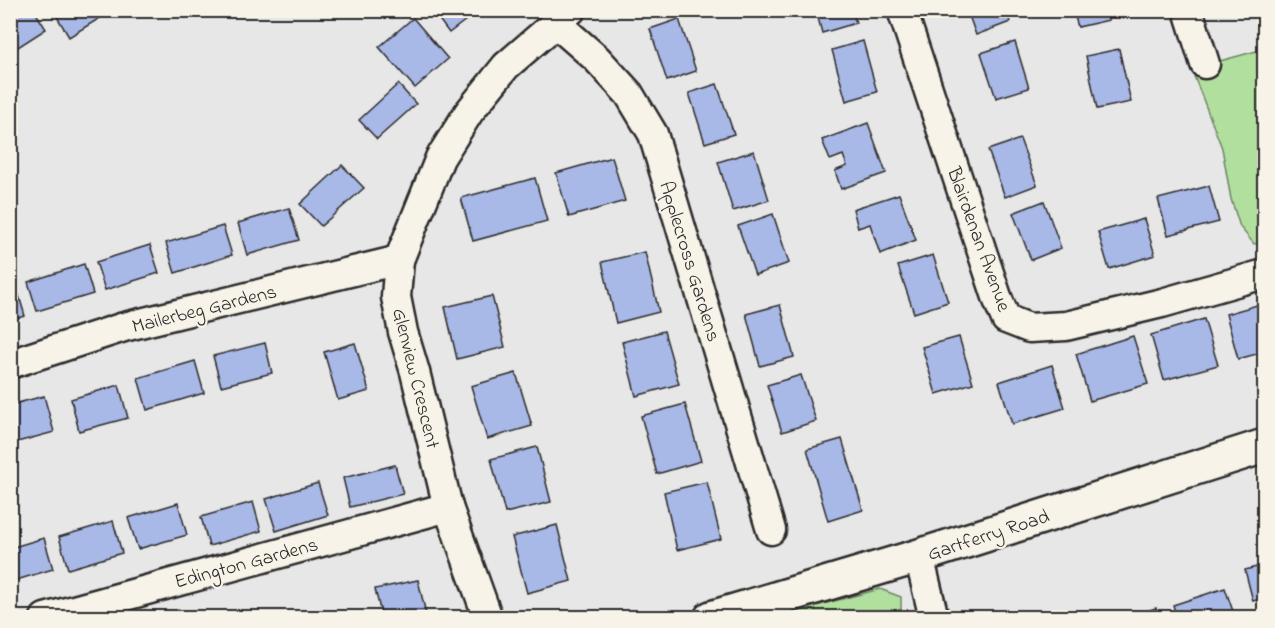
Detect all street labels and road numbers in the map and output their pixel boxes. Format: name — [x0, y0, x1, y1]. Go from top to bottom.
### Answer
street label: Blairdenan Avenue — [938, 163, 1017, 316]
street label: Applecross Gardens — [650, 178, 727, 346]
street label: Mailerbeg Gardens — [129, 278, 280, 343]
street label: Glenview Crescent — [383, 305, 446, 452]
street label: Gartferry Road — [924, 503, 1053, 570]
street label: Edington Gardens — [172, 531, 322, 598]

